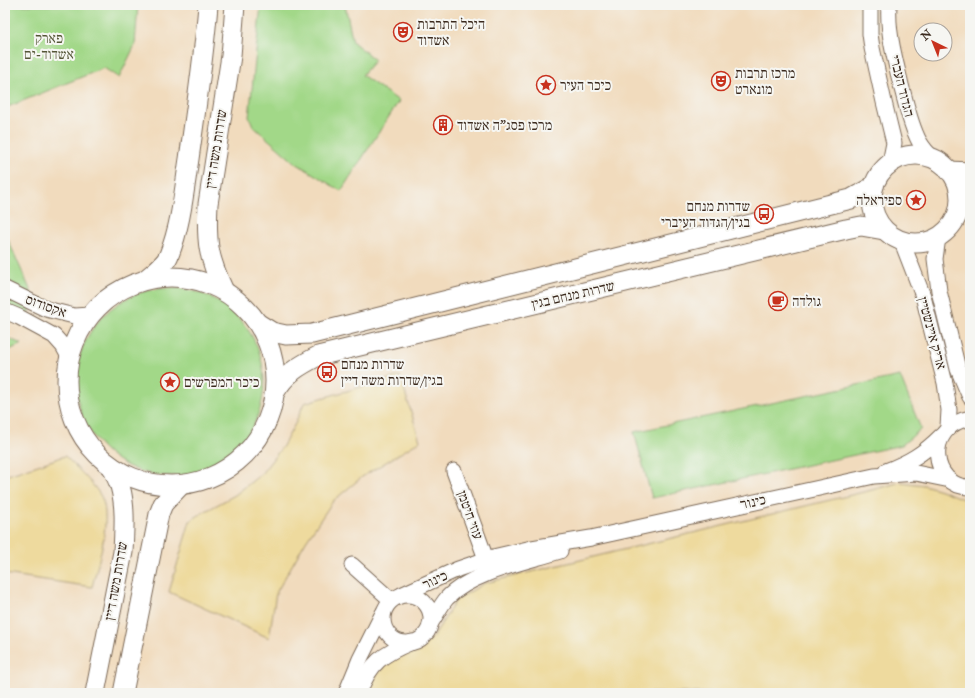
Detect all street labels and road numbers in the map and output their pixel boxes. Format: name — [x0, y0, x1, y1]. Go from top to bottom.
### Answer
street label: הגדוד העברי — [886, 53, 918, 119]
street label: שדרות משה דיין — [201, 108, 231, 190]
street label: שדרות מנחם בגין — [530, 277, 617, 313]
street label: אקסודוס — [23, 291, 69, 321]
street label: אריק איינשטיין — [914, 295, 950, 371]
street label: עוזי חיטמן — [453, 488, 487, 542]
street label: כינור — [739, 491, 767, 513]
street label: שדרות משה דיין — [101, 540, 131, 622]
street label: כינור — [420, 567, 450, 593]

